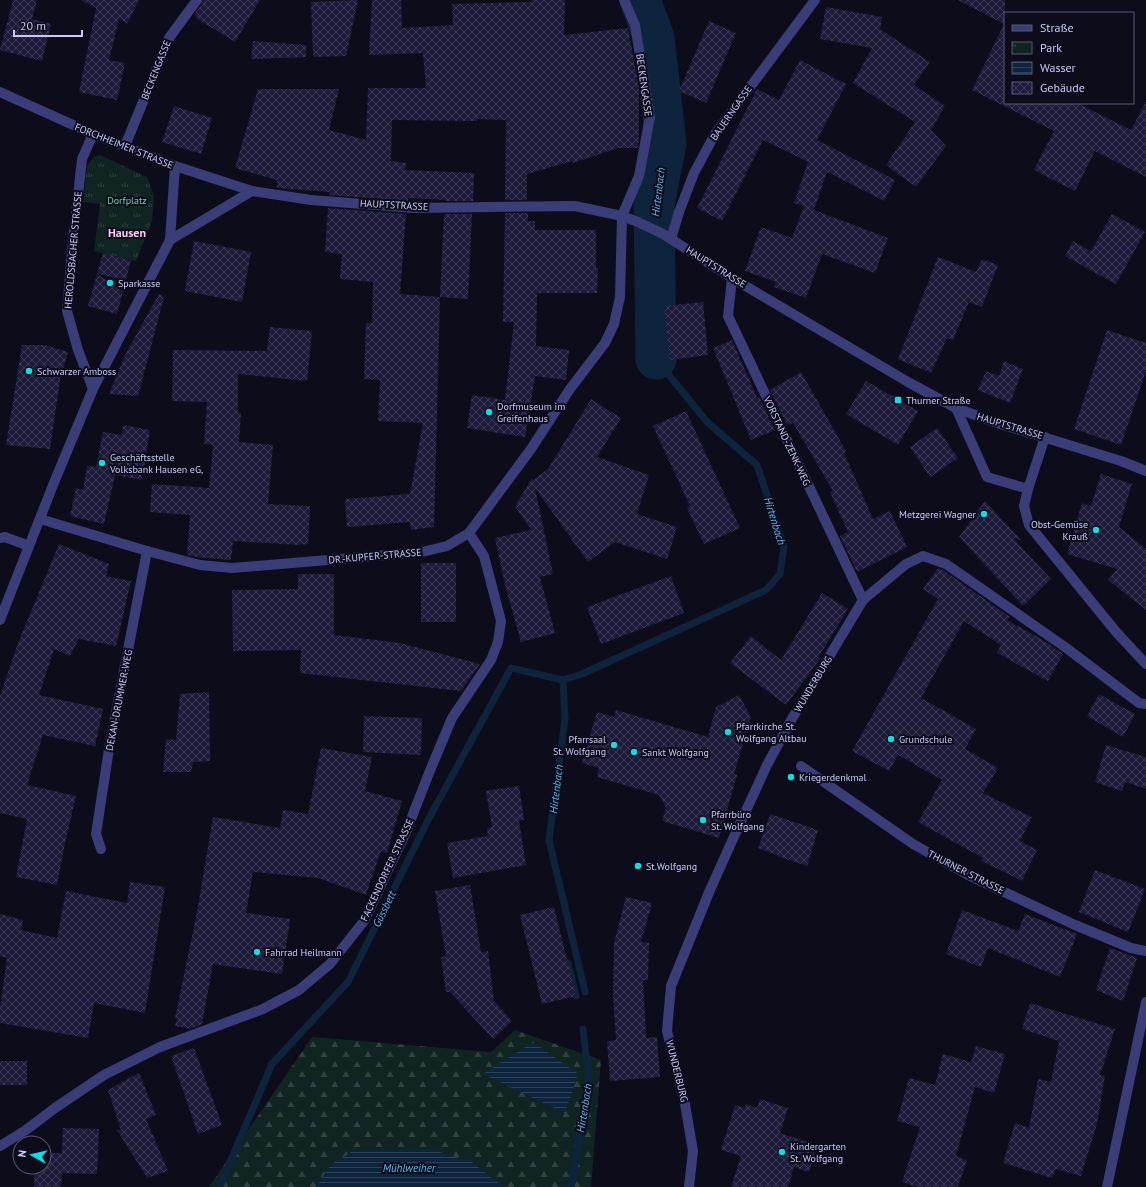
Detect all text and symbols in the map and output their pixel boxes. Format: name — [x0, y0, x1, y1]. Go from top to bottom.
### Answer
scale bar — [14, 12, 82, 38]
legend — [1004, 12, 1134, 104]
text: 20 m — [20, 18, 46, 33]
text: Straße — [1040, 20, 1074, 35]
street label: BECKENGASSE — [138, 38, 174, 102]
text: Park — [1040, 40, 1062, 55]
street label: BECKENGASSE — [633, 53, 655, 117]
text: Wasser — [1040, 60, 1076, 75]
text: Gebäude — [1040, 80, 1085, 95]
street label: BAUERNGASSE — [707, 83, 755, 143]
street label: FORCHHEIMER STRASSE — [73, 120, 175, 172]
water label: Hirtenbach — [648, 167, 668, 217]
street label: HEROLDSBACHER STRASSE — [61, 191, 85, 309]
park label: Dorfplatz — [107, 194, 147, 207]
street label: HAUPTSTRASSE — [359, 197, 429, 213]
district label: Hausen — [108, 225, 146, 240]
street label: HAUPTSTRASSE — [684, 243, 748, 291]
place label: Sparkasse — [118, 277, 160, 290]
marker: Sparkasse — [105, 278, 115, 288]
place label: Schwarzer Amboss — [37, 365, 116, 378]
marker: Schwarzer Amboss — [24, 366, 34, 376]
street label: VORSTAND-ZENK-WEG — [760, 393, 813, 488]
place label: Thurner Straße — [906, 394, 971, 407]
marker: Thurner Straße — [893, 395, 903, 405]
place label: Dorfmuseum im Greifenhaus — [497, 400, 565, 425]
marker: Dorfmuseum im Greifenhaus — [484, 407, 494, 417]
street label: HAUPTSTRASSE — [975, 410, 1045, 442]
place label: Geschäftsstelle Volksbank Hausen eG, — [109, 451, 203, 476]
marker: Geschäftsstelle Volksbank Hausen eG, — [97, 458, 107, 468]
water label: Hirtenbach — [761, 495, 789, 547]
place label: Metzgerei Wagner — [899, 508, 977, 521]
marker: Metzgerei Wagner — [979, 509, 989, 519]
place label: Obst-Gemüse Krauß — [1031, 518, 1088, 543]
marker: Obst-Gemüse Krauß — [1091, 525, 1101, 535]
street label: DR.-KUPFER-STRASSE — [328, 545, 422, 567]
street label: DEKAN-DRUMMER-WEG — [103, 648, 135, 752]
street label: WUNDERBURG — [791, 653, 835, 715]
place label: Pfarrkirche St. Wolfgang Altbau — [736, 720, 807, 745]
marker: Pfarrkirche St. Wolfgang Altbau — [723, 727, 733, 737]
place label: Pfarrsaal St. Wolfgang — [553, 733, 606, 758]
place label: Grundschule — [899, 733, 952, 746]
marker: Grundschule — [886, 734, 896, 744]
marker: Pfarrsaal St. Wolfgang — [609, 740, 619, 750]
place label: Sankt Wolfgang — [642, 746, 709, 759]
marker: Sankt Wolfgang — [629, 747, 639, 757]
water label: Hirtenbach — [546, 764, 566, 814]
place label: Kriegerdenkmal — [799, 771, 867, 784]
marker: Kriegerdenkmal — [786, 772, 796, 782]
place label: Pfarrbüro St. Wolfgang — [711, 808, 764, 833]
marker: Pfarrbüro St. Wolfgang — [698, 815, 708, 825]
street label: FACKENDORFER STRASSE — [358, 817, 416, 923]
street label: THURNER STRASSE — [926, 847, 1006, 897]
place label: St.Wolfgang — [646, 860, 697, 873]
marker: St.Wolfgang — [633, 861, 643, 871]
water label: Güssbett — [369, 888, 399, 929]
place label: Fahrrad Heilmann — [265, 946, 342, 959]
marker: Fahrrad Heilmann — [252, 947, 262, 957]
street label: WUNDERBURG — [663, 1039, 691, 1103]
water label: Hirtenbach — [573, 1082, 595, 1133]
north arrow — [12, 1135, 52, 1175]
place label: Kindergarten St. Wolfgang — [790, 1140, 846, 1165]
marker: Kindergarten St. Wolfgang — [777, 1147, 787, 1157]
text: N — [15, 1149, 30, 1158]
water label: Mühlweiher — [383, 1161, 437, 1175]

